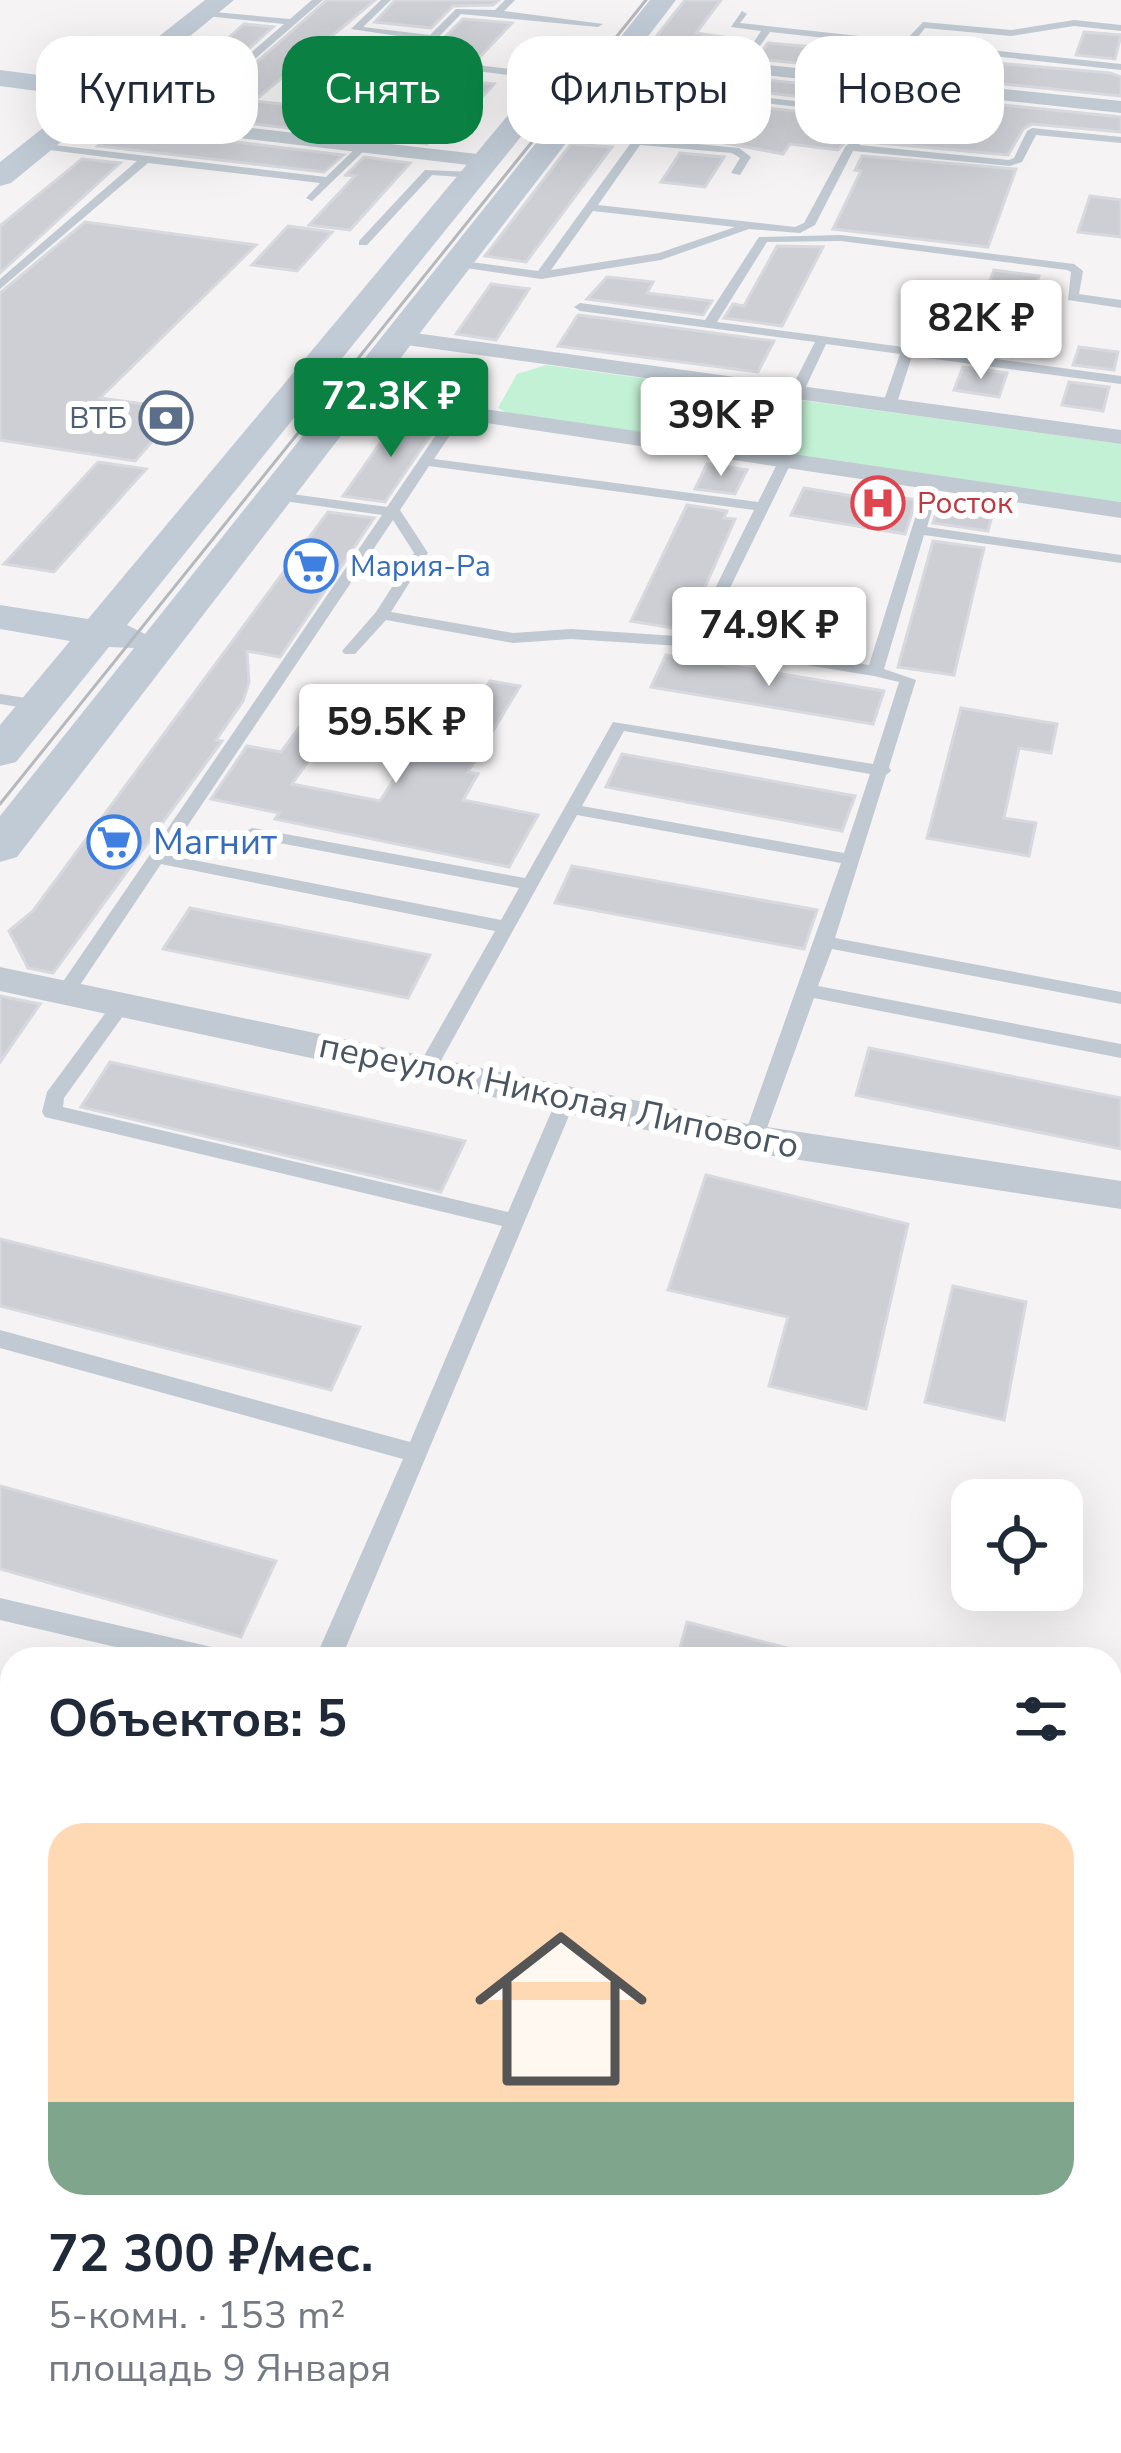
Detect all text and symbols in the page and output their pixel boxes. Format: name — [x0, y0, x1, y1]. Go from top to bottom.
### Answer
chip: Купить — [36, 36, 258, 144]
chip: Снять — [282, 36, 483, 144]
chip: Фильтры — [507, 36, 771, 144]
chip: Новое — [795, 36, 1004, 144]
pin: 82K ₽ — [897, 280, 1065, 382]
text: 82K ₽ — [928, 292, 1034, 345]
pin: 72.3K ₽ — [280, 358, 502, 460]
text: 72.3K ₽ — [321, 370, 461, 423]
pin: 39K ₽ — [637, 377, 805, 479]
text: 39K ₽ — [668, 389, 774, 442]
bank icon: ВТБ — [138, 390, 194, 446]
place label: ВТБ — [69, 398, 127, 439]
hospital icon: Росток — [850, 475, 906, 531]
place label: Росток — [917, 483, 1013, 524]
supermarket icon: Мария-Ра — [283, 538, 339, 594]
place label: Мария-Ра — [350, 546, 491, 587]
pin: 74.9K ₽ — [658, 587, 880, 689]
text: 74.9K ₽ — [699, 599, 839, 652]
pin: 59.5K ₽ — [285, 684, 507, 786]
text: 59.5K ₽ — [326, 696, 466, 749]
supermarket icon: Магнит — [86, 814, 142, 870]
place label: Магнит — [153, 818, 277, 867]
street label: переулок Николая Липового — [315, 1021, 803, 1171]
map controls — [951, 1479, 1083, 1611]
button: locate — [951, 1479, 1083, 1611]
text: Объектов: 5 — [48, 1684, 347, 1754]
icon: filters — [1008, 1686, 1074, 1752]
icon: home — [453, 1901, 669, 2117]
text: 72 300 ₽/мес. — [48, 2219, 373, 2289]
text: 5-комн. · 153 m² — [48, 2289, 345, 2342]
text: площадь 9 Января — [48, 2342, 391, 2395]

